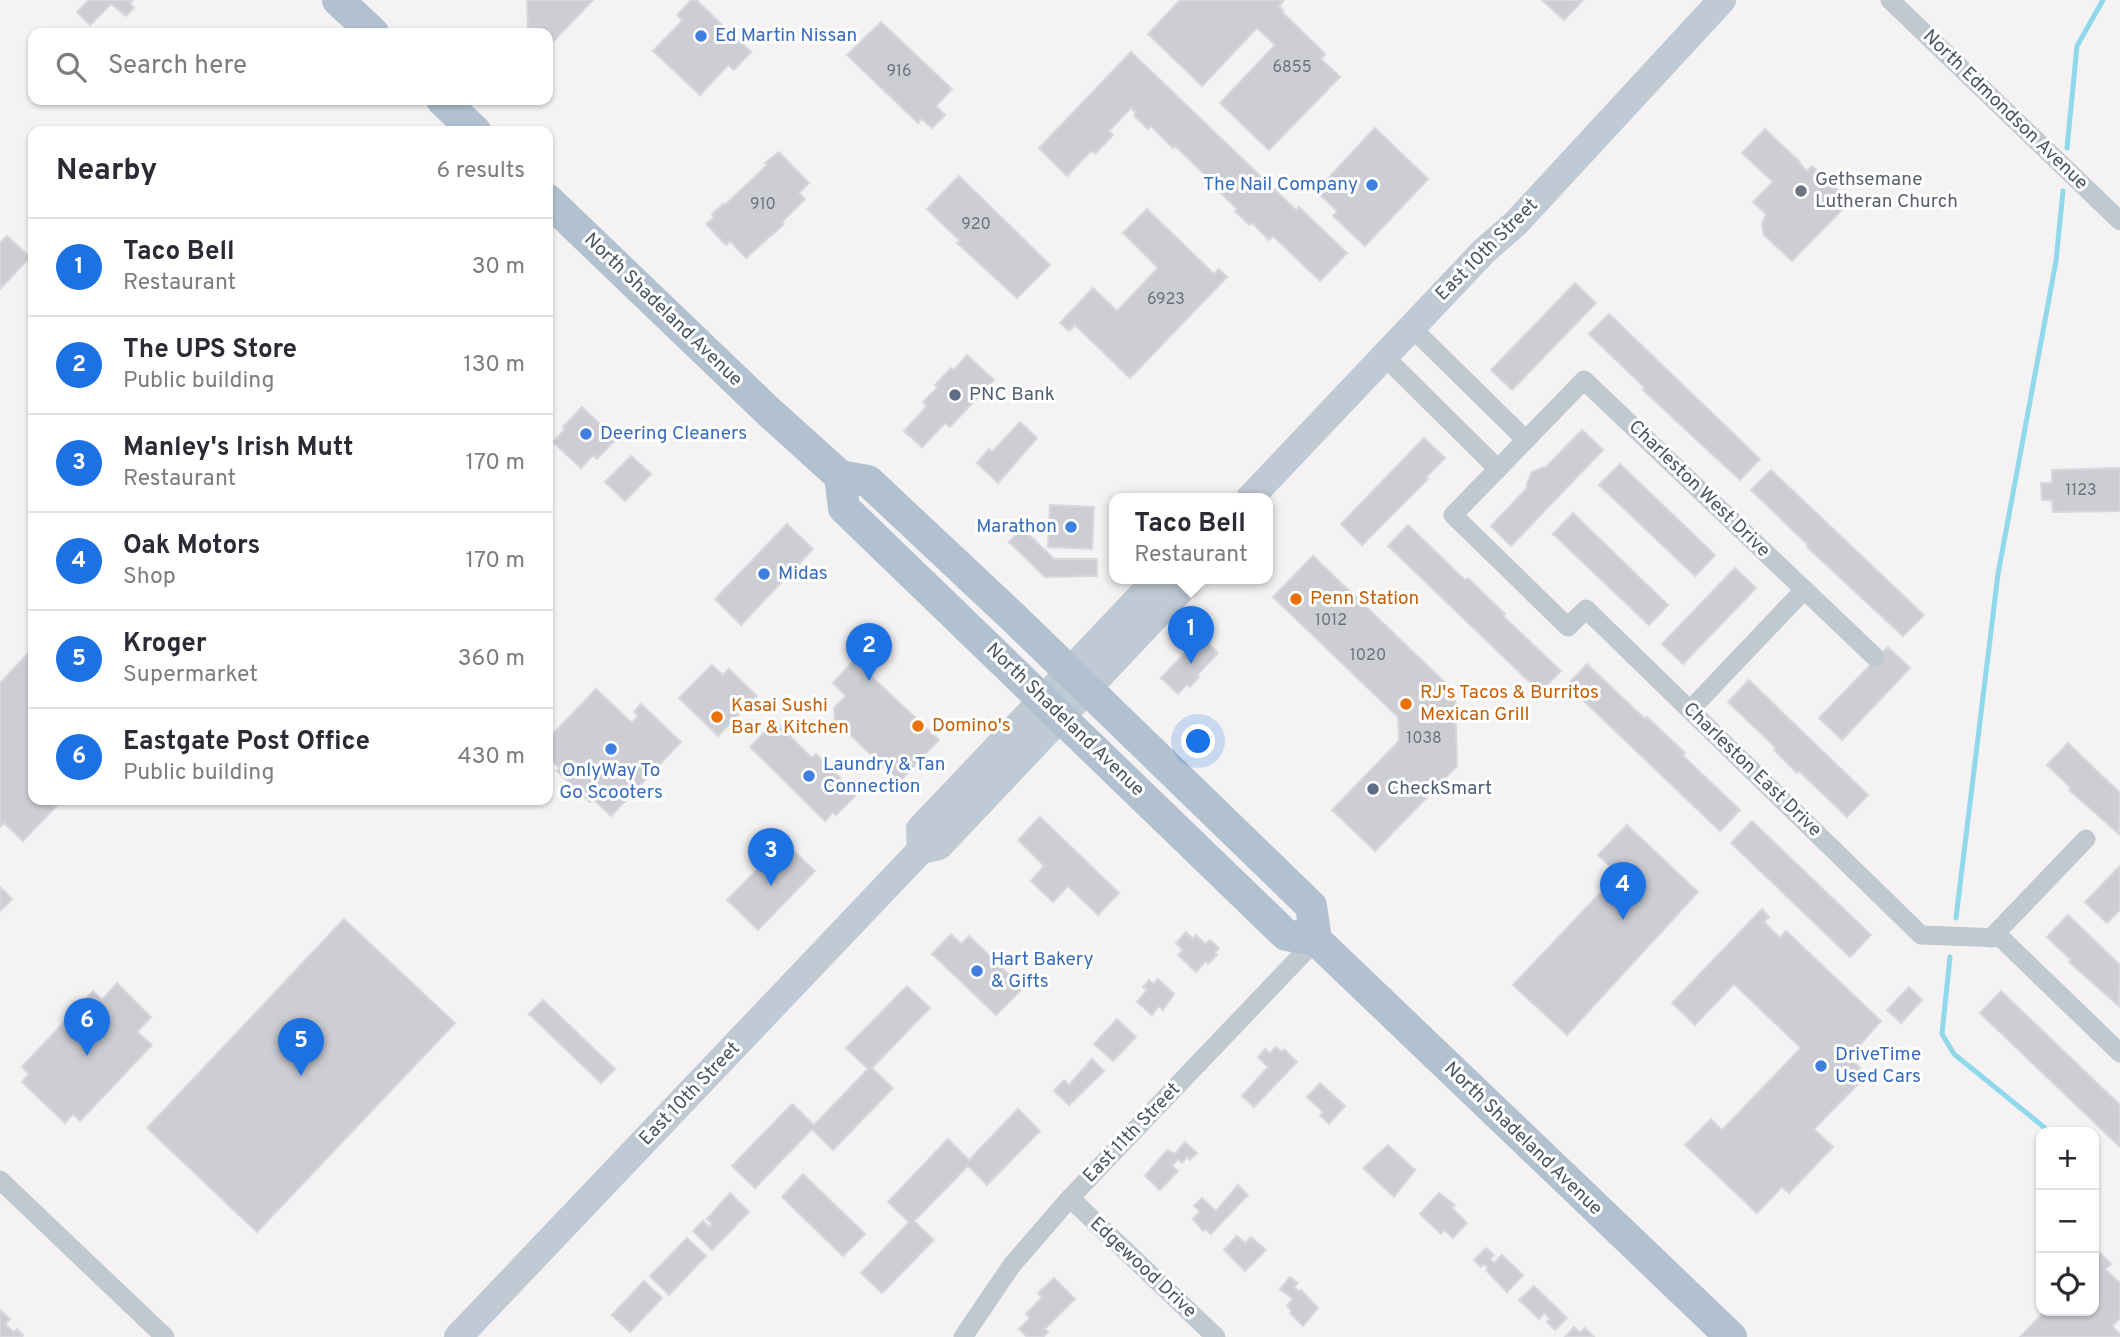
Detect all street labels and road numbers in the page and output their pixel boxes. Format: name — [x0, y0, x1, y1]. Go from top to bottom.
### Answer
street label: North Edmondson Avenue — [1917, 25, 2093, 195]
street label: East 10th Street — [1431, 194, 1543, 306]
street label: North Shadeland Avenue — [579, 228, 747, 392]
street label: Charleston West Drive — [1623, 415, 1775, 563]
street label: North Shadeland Avenue — [981, 638, 1149, 802]
street label: Charleston East Drive — [1678, 698, 1826, 842]
street label: East 10th Street — [634, 1037, 746, 1151]
street label: North Shadeland Avenue — [1439, 1057, 1607, 1221]
street label: East 11th Street — [1078, 1078, 1186, 1188]
street label: Edgewood Drive — [1085, 1212, 1201, 1324]

